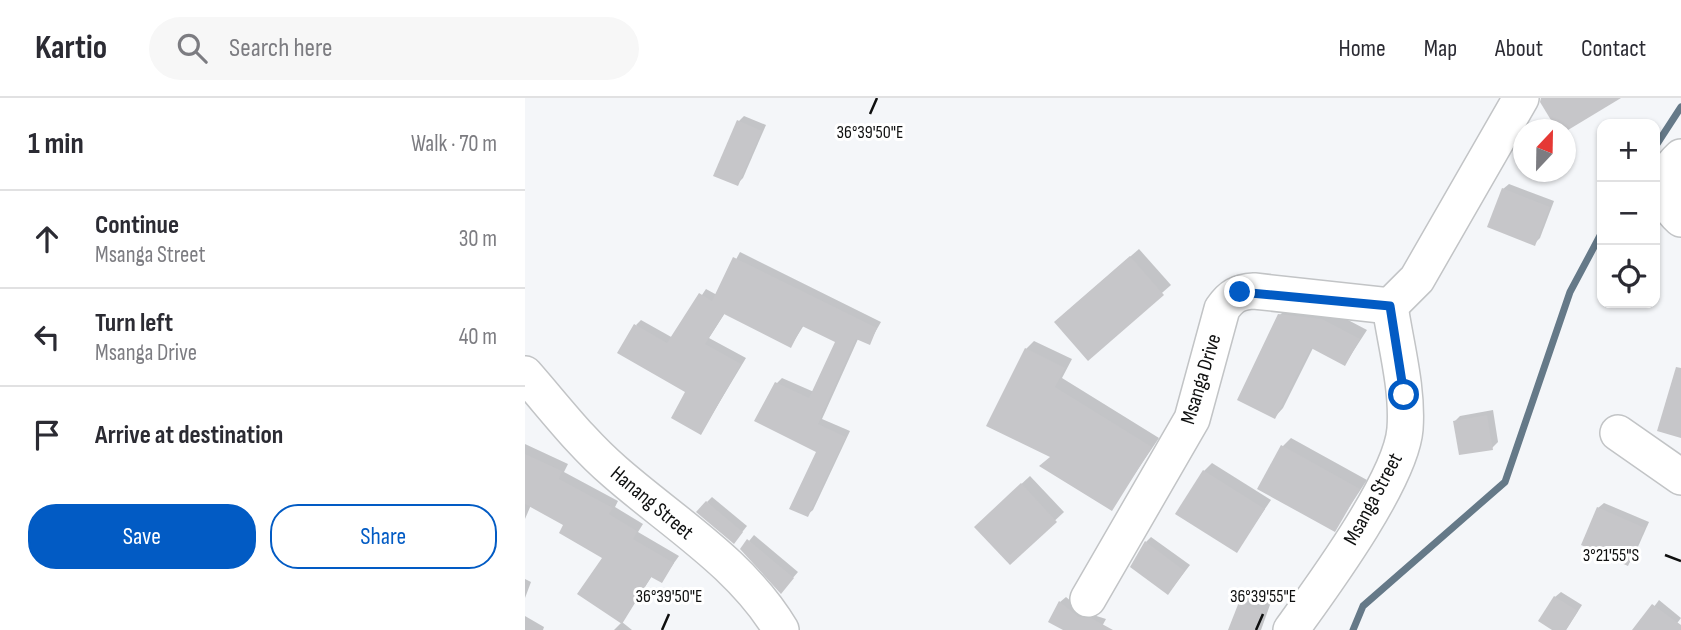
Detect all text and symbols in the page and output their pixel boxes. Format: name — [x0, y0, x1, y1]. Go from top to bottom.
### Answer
search box — [149, 17, 639, 80]
text: Kartio — [35, 28, 107, 68]
icon: search — [173, 29, 211, 67]
text: Search here — [229, 33, 332, 64]
text: Home — [1338, 34, 1386, 63]
text: Map — [1424, 34, 1457, 63]
text: About — [1495, 34, 1543, 63]
text: Contact — [1581, 34, 1646, 63]
north arrow — [1513, 119, 1576, 182]
map controls — [1597, 119, 1660, 308]
button: + — [1597, 119, 1660, 182]
text: 36°39'50"E — [836, 122, 904, 143]
text: 1 min — [28, 126, 84, 162]
text: Walk · 70 m — [411, 130, 497, 158]
button: − — [1597, 182, 1660, 245]
text: Continue — [95, 210, 179, 241]
icon: ahead — [28, 220, 66, 258]
text: 30 m — [459, 225, 497, 253]
text: Msanga Street — [95, 241, 205, 269]
button: locate — [1597, 245, 1660, 308]
route end — [1224, 276, 1255, 307]
text: Turn left — [95, 308, 173, 339]
icon: left — [28, 318, 66, 356]
text: 40 m — [459, 323, 497, 351]
street label: Msanga Drive — [1175, 331, 1227, 427]
text: Msanga Drive — [95, 339, 197, 367]
route start — [1388, 379, 1419, 410]
icon: arrive — [28, 416, 66, 454]
text: Arrive at destination — [95, 420, 283, 451]
street label: Msanga Street — [1338, 449, 1408, 549]
street label: Hanang Street — [605, 461, 699, 545]
button: Save — [28, 504, 256, 569]
button: Share — [270, 504, 497, 569]
text: 3°21'55"S — [1583, 545, 1640, 566]
text: 36°39'50"E — [635, 586, 703, 607]
text: 36°39'55"E — [1230, 586, 1296, 607]

